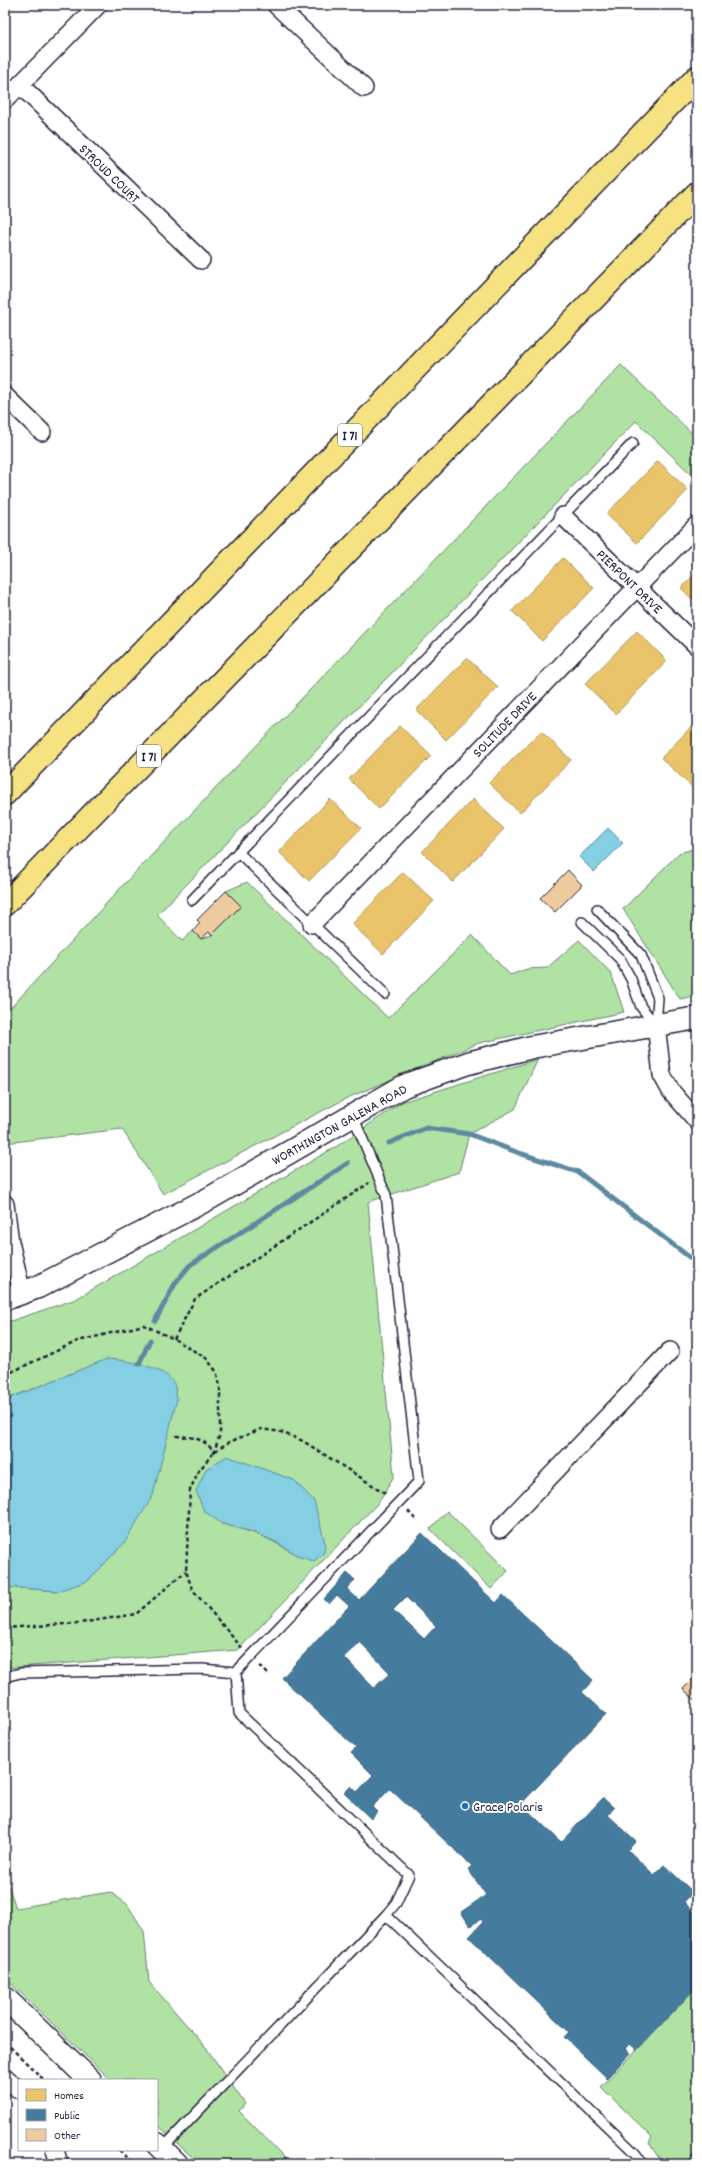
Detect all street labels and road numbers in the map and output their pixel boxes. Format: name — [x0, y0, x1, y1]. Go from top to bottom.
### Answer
street label: STROUD COURT — [74, 140, 144, 209]
road number: I 71 — [338, 424, 362, 446]
street label: PIERPONT DRIVE — [591, 546, 667, 620]
street label: SOLITUDE DRIVE — [469, 687, 543, 763]
road number: I 71 — [137, 745, 161, 767]
street label: WORTHINGTON GALENA ROAD — [269, 1080, 411, 1171]

